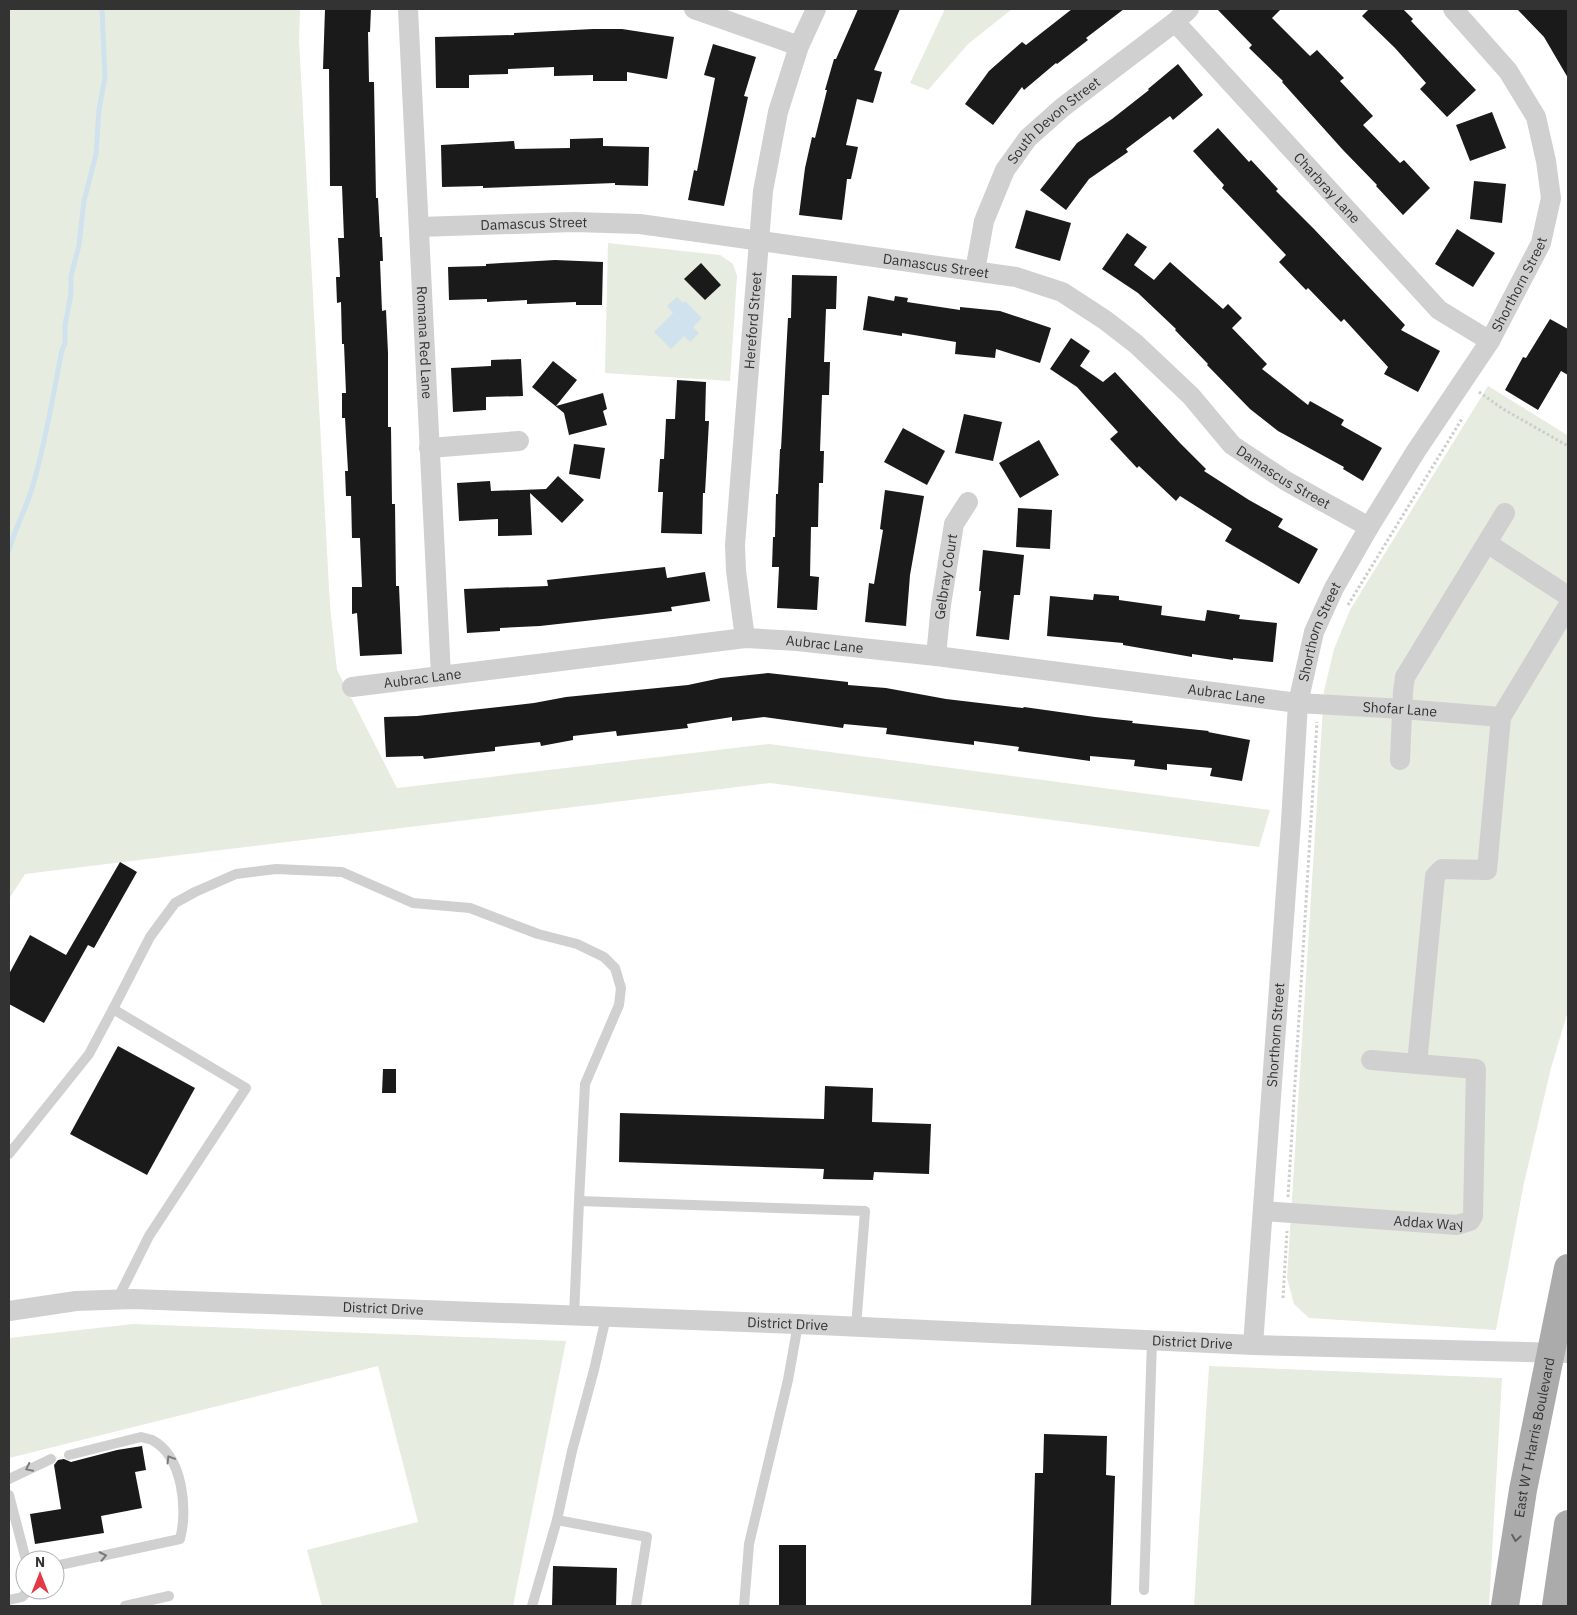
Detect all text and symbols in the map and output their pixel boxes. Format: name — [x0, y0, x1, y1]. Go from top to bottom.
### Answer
street label: South Devon Street — [1003, 73, 1104, 168]
street label: Charbray Lane — [1290, 148, 1364, 227]
street label: Damascus Street — [480, 213, 588, 234]
street label: Shorthorn Street — [1487, 235, 1551, 335]
street label: Damascus Street — [882, 249, 990, 282]
street label: Hereford Street — [740, 271, 766, 370]
street label: Romana Red Lane — [413, 286, 436, 400]
street label: Damascus Street — [1233, 441, 1334, 513]
street label: Gelbray Court — [931, 532, 961, 620]
street label: Shorthorn Street — [1294, 579, 1345, 683]
street label: Aubrac Lane — [785, 631, 865, 657]
street label: Aubrac Lane — [383, 664, 463, 692]
street label: Aubrac Lane — [1187, 680, 1267, 708]
street label: Shofar Lane — [1362, 698, 1438, 721]
street label: Shorthorn Street — [1263, 982, 1288, 1088]
street label: Addax Way — [1393, 1211, 1466, 1234]
street label: District Drive — [342, 1298, 424, 1319]
street label: District Drive — [747, 1313, 829, 1334]
street label: District Drive — [1151, 1331, 1234, 1353]
street label: East W T Harris Boulevard — [1510, 1356, 1559, 1519]
one-way arrow — [166, 1456, 176, 1465]
one-way arrow — [26, 1462, 35, 1472]
one-way arrow — [1511, 1534, 1522, 1542]
north arrow — [15, 1550, 65, 1600]
one-way arrow — [98, 1551, 107, 1562]
text: N — [35, 1553, 45, 1571]

